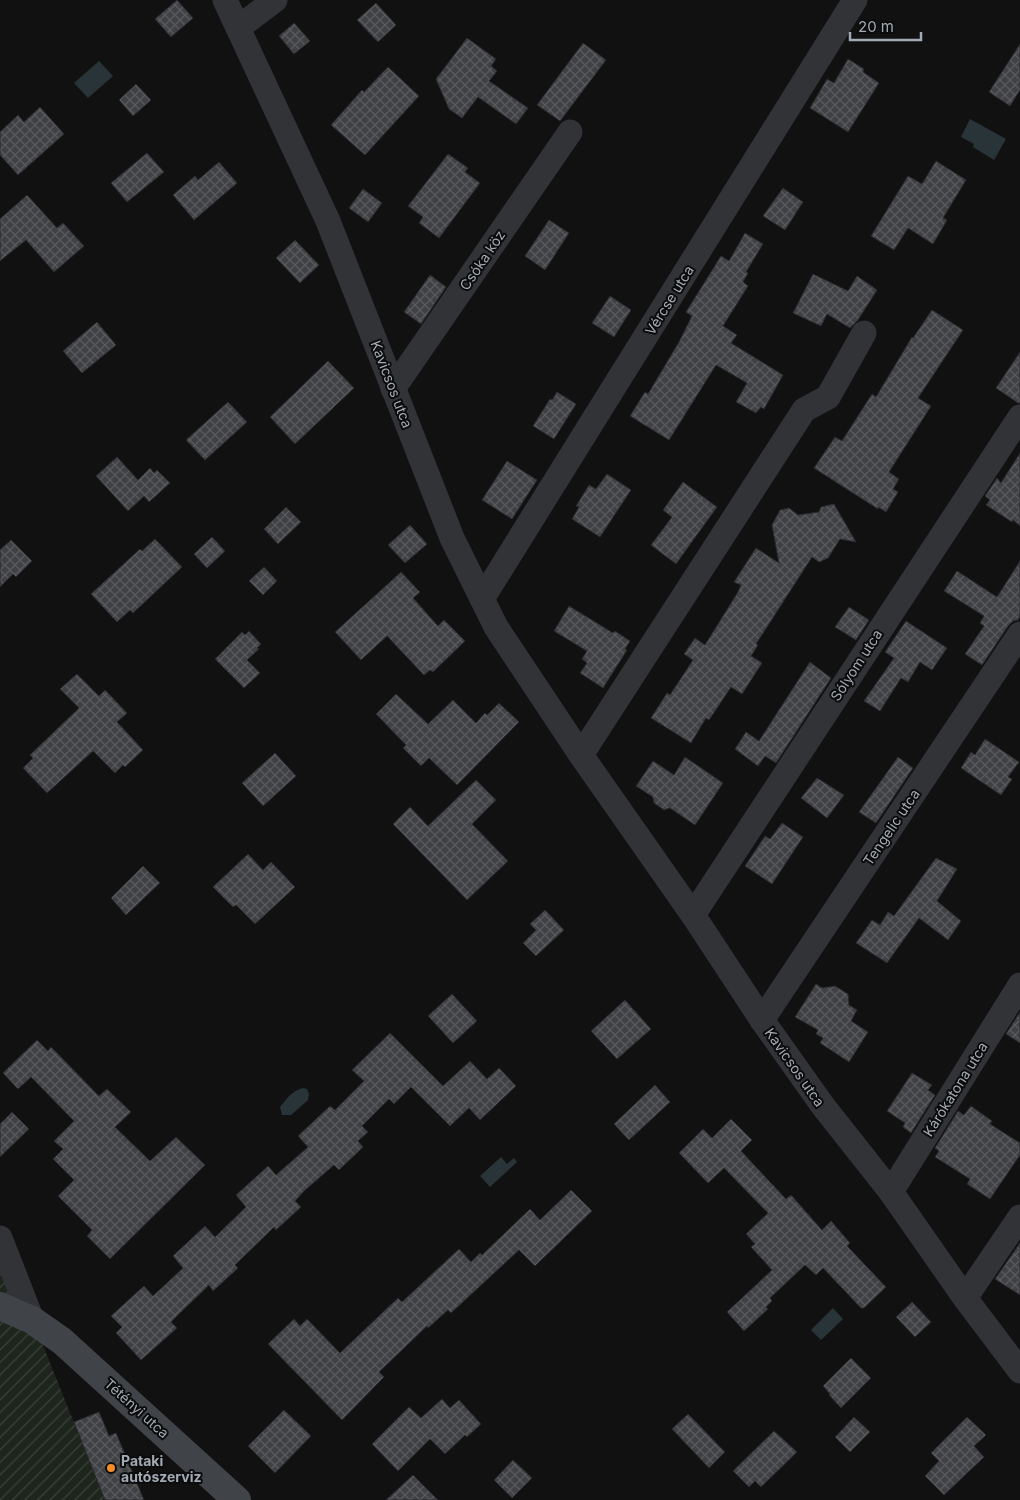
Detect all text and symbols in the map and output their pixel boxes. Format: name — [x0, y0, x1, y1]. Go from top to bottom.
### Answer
scale bar — [850, 10, 921, 42]
text: 20 m — [858, 17, 894, 36]
street label: Csóka köz — [456, 227, 508, 293]
street label: Vércse utca — [641, 262, 697, 338]
street label: Kavicsos utca — [368, 338, 416, 430]
street label: Sólyom utca — [827, 626, 885, 704]
street label: Tengelic utca — [859, 786, 923, 868]
street label: Kavicsos utca — [762, 1024, 828, 1110]
street label: Kárókatona utca — [919, 1039, 991, 1139]
street label: Tétényi utca — [101, 1375, 173, 1441]
place label: Pataki autószerviz — [121, 1452, 201, 1485]
marker: Pataki autószerviz — [105, 1462, 117, 1474]

